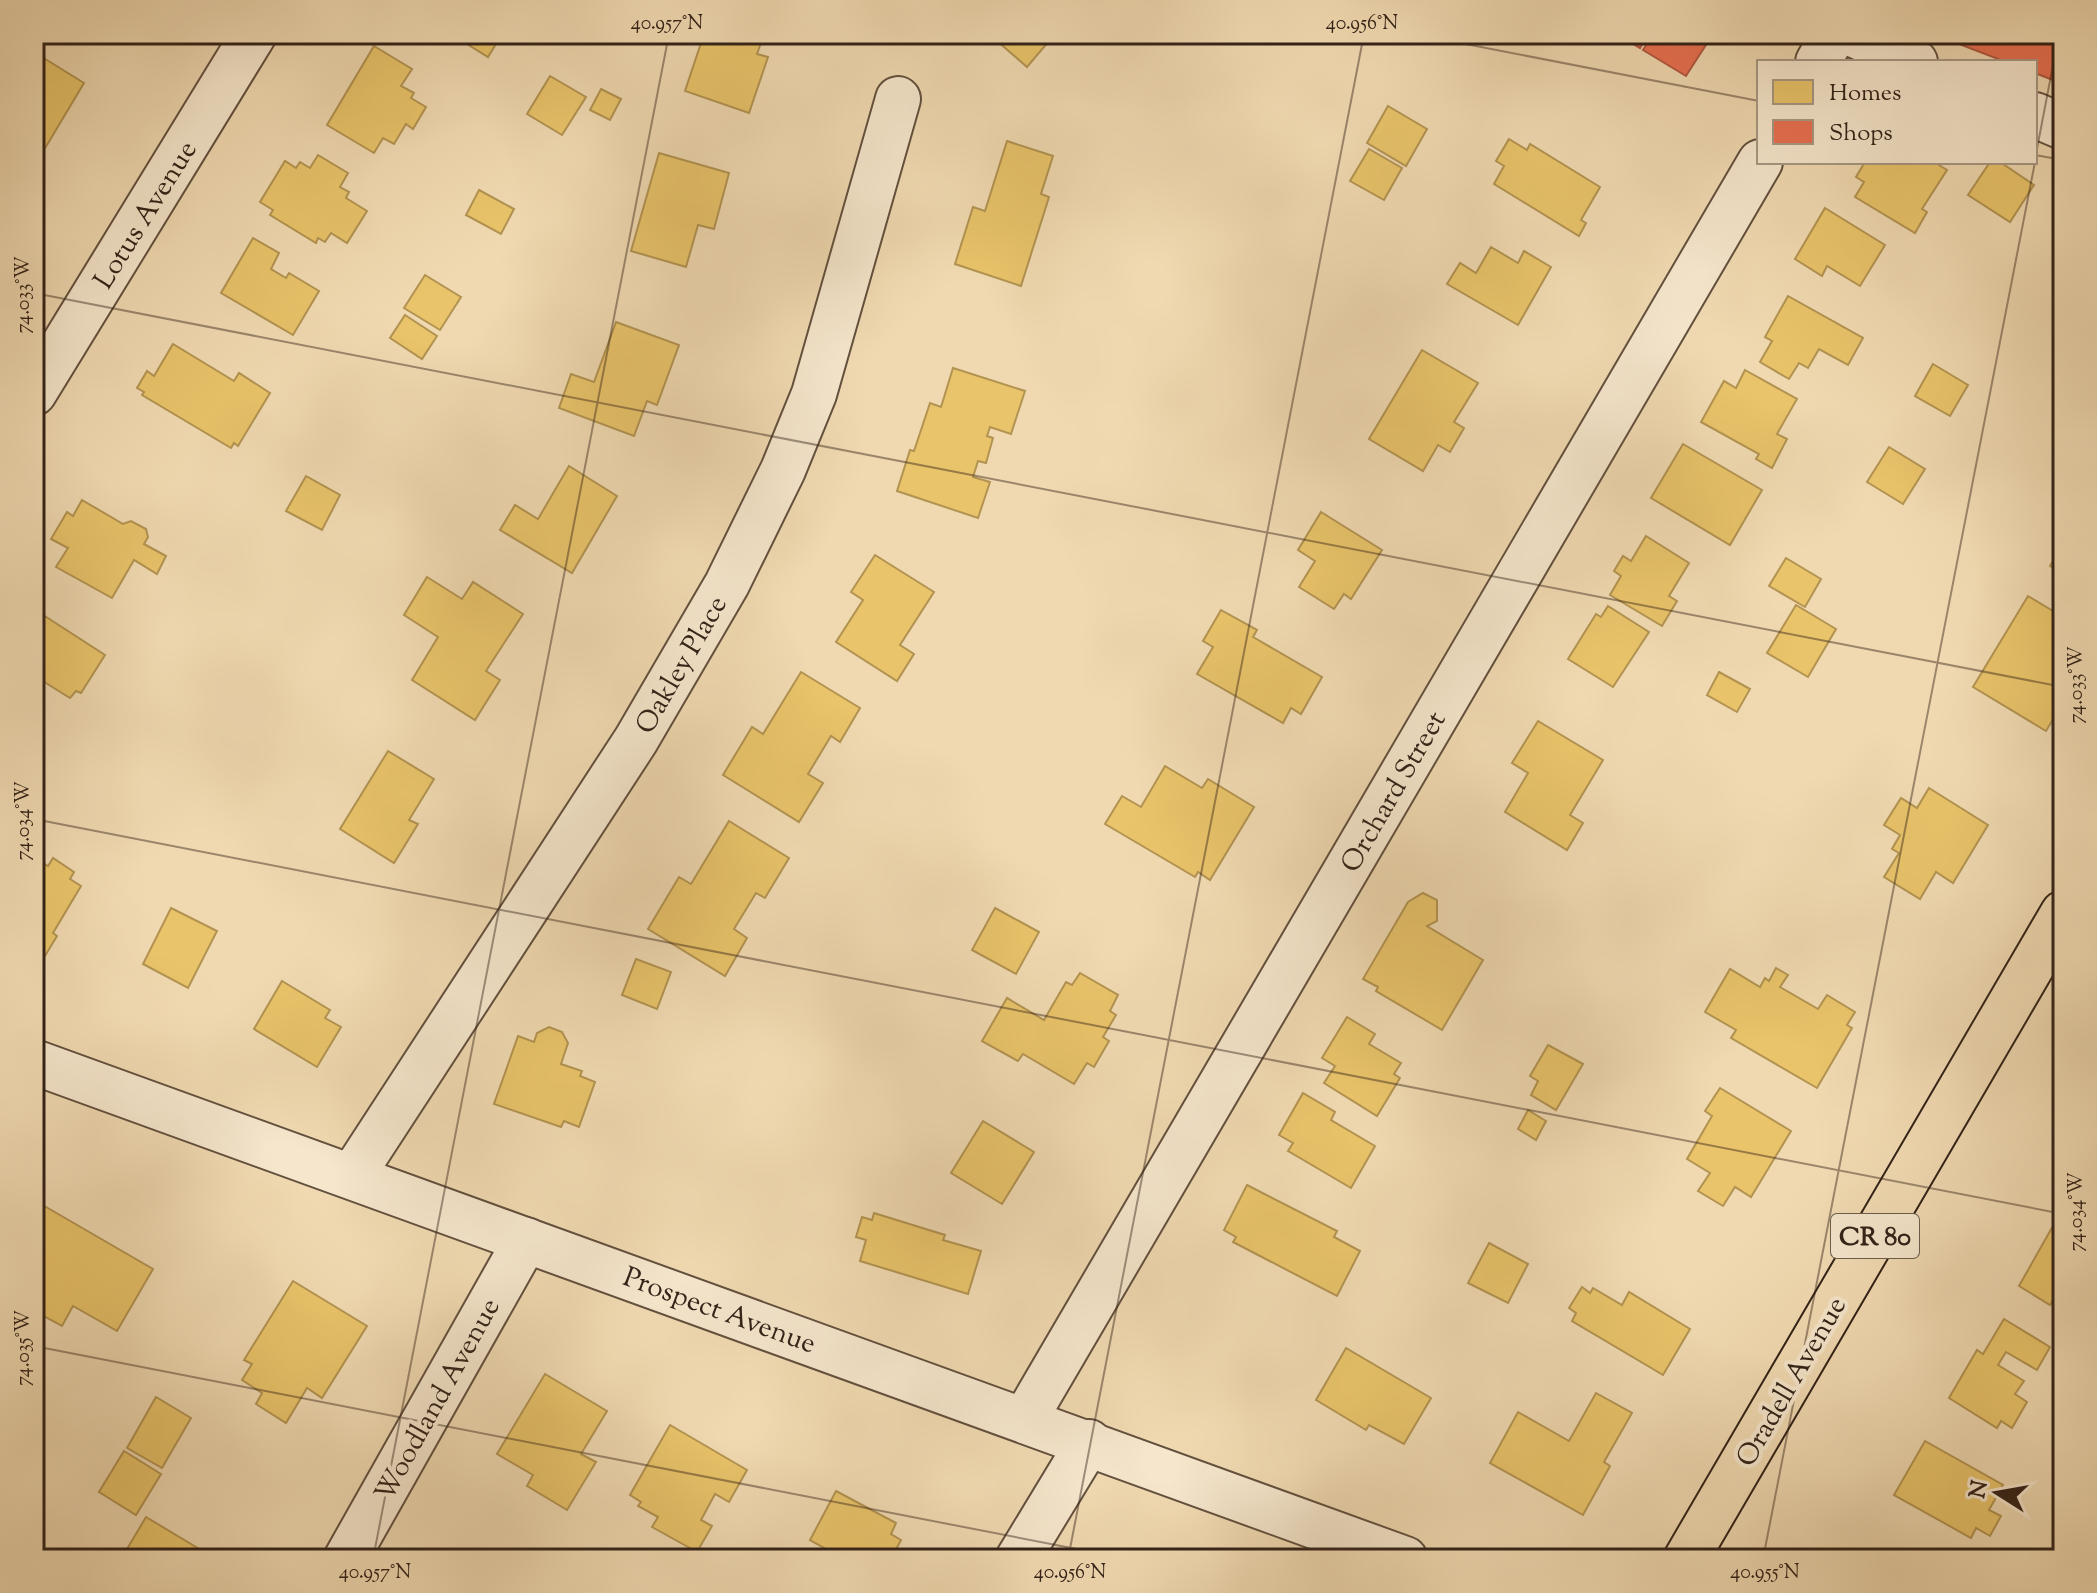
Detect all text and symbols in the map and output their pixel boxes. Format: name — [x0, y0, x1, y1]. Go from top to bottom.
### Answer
text: 40.957°N — [631, 10, 703, 39]
text: 40.956°N — [1326, 10, 1398, 39]
legend — [1757, 60, 2037, 164]
text: Homes — [1829, 77, 1901, 111]
text: Shops — [1829, 117, 1893, 151]
street label: Lotus Avenue — [85, 134, 208, 298]
text: 74.033°W — [10, 256, 39, 334]
street label: Oakley Place — [627, 589, 738, 742]
text: 74.033°W — [2063, 646, 2092, 724]
street label: Orchard Street — [1332, 704, 1457, 881]
text: 74.034°W — [10, 781, 39, 861]
text: 74.034°W — [2063, 1172, 2092, 1252]
road number: CR 80 — [1831, 1214, 1919, 1258]
street label: Prospect Avenue — [617, 1258, 821, 1365]
street label: Oradell Avenue — [1728, 1290, 1858, 1475]
street label: Woodland Avenue — [366, 1291, 511, 1509]
text: 74.035°W — [10, 1310, 39, 1386]
north arrow — [1957, 1453, 2037, 1533]
text: N — [1963, 1478, 1998, 1501]
text: 40.957°N — [339, 1559, 411, 1588]
text: 40.956°N — [1034, 1559, 1106, 1588]
text: 40.955°N — [1730, 1559, 1800, 1588]

